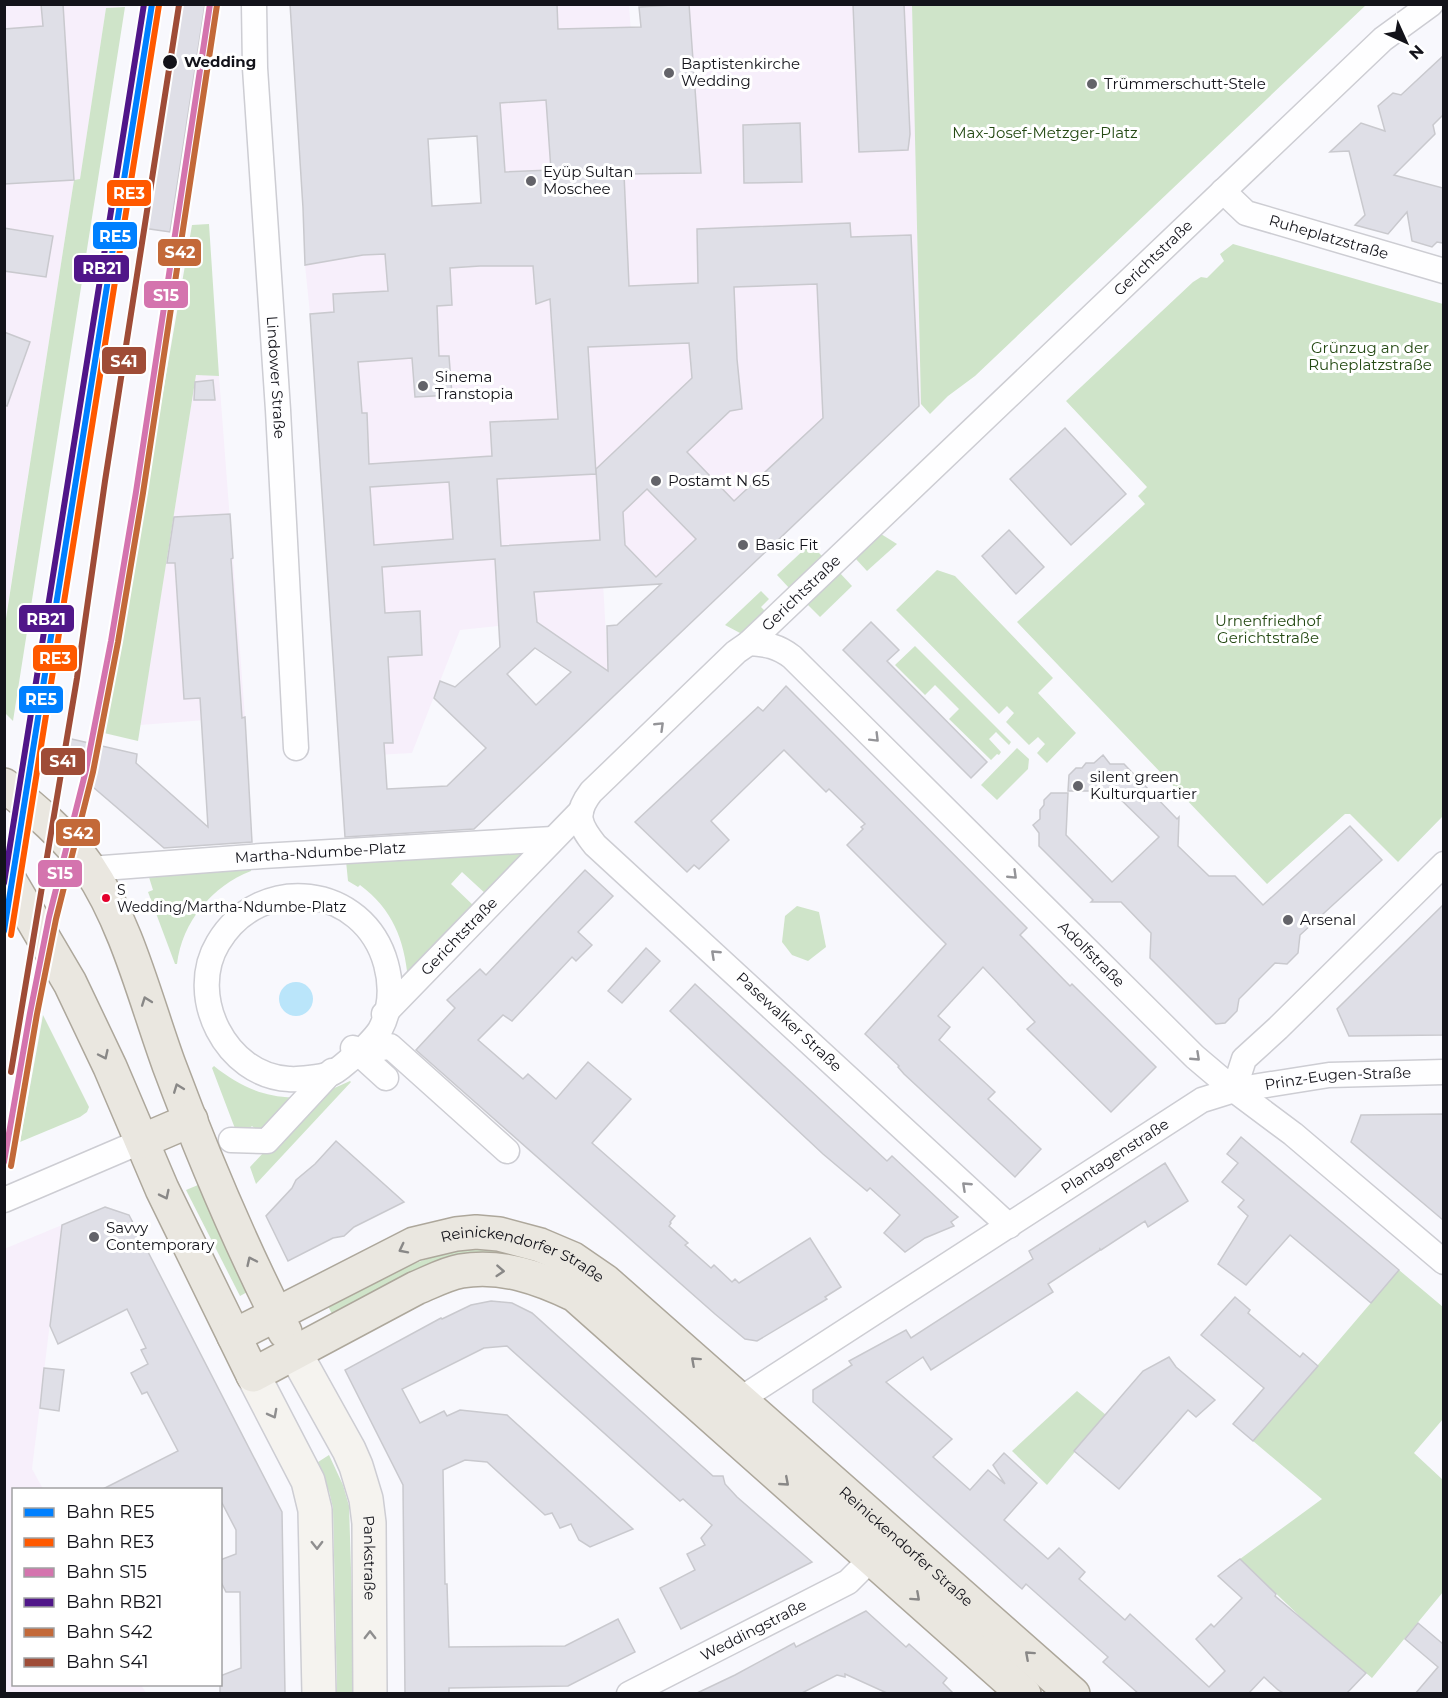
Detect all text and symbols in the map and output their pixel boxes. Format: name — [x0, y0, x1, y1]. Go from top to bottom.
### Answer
north arrow — [1376, 12, 1436, 72]
text: N — [1405, 41, 1428, 64]
place label: Wedding — [184, 52, 256, 71]
marker: Wedding — [161, 53, 179, 71]
place label: Baptistenkirche Wedding — [681, 54, 800, 90]
marker: Baptistenkirche Wedding — [662, 66, 676, 80]
place label: Trümmerschutt-Stele — [1104, 74, 1266, 93]
marker: Trümmerschutt-Stele — [1085, 77, 1099, 91]
park label: Max-Josef-Metzger-Platz — [952, 123, 1138, 142]
place label: Eyüp Sultan Moschee — [543, 162, 633, 198]
marker: Eyüp Sultan Moschee — [524, 174, 538, 188]
line badge: RE3 — [106, 179, 152, 207]
text: RE3 — [113, 184, 145, 203]
street label: Ruheplatzstraße — [1267, 210, 1391, 263]
street label: Gerichtstraße — [1109, 216, 1196, 300]
line badge: RE5 — [92, 221, 138, 250]
text: RE5 — [99, 227, 131, 246]
line badge: S42 — [157, 238, 202, 267]
text: S42 — [165, 243, 195, 262]
line badge: RB21 — [73, 254, 130, 283]
text: RB21 — [82, 259, 122, 278]
line badge: S15 — [143, 280, 189, 309]
text: S15 — [153, 286, 179, 305]
street label: Lindower Straße — [263, 315, 290, 439]
park label: Grünzug an der Ruheplatzstraße — [1308, 338, 1432, 374]
line badge: S41 — [101, 346, 147, 375]
text: S41 — [110, 352, 138, 371]
place label: Sinema Transtopia — [435, 367, 513, 403]
marker: Sinema Transtopia — [416, 379, 430, 393]
place label: Postamt N 65 — [668, 471, 770, 490]
marker: Postamt N 65 — [649, 474, 663, 488]
place label: Basic Fit — [755, 535, 818, 554]
marker: Basic Fit — [736, 538, 750, 552]
street label: Gerichtstraße — [758, 551, 844, 635]
line badge: RB21 — [18, 604, 75, 633]
text: RB21 — [26, 610, 66, 629]
park label: Urnenfriedhof Gerichtstraße — [1215, 611, 1322, 647]
line badge: RE3 — [32, 644, 78, 672]
text: RE3 — [39, 649, 71, 668]
line badge: RE5 — [18, 685, 64, 714]
text: RE5 — [25, 690, 57, 709]
one-way arrow — [652, 722, 663, 733]
one-way arrow — [867, 731, 878, 742]
line badge: S41 — [40, 747, 86, 776]
text: S41 — [49, 752, 77, 771]
place label: silent green Kulturquartier — [1090, 767, 1197, 803]
marker: silent green Kulturquartier — [1071, 779, 1085, 793]
line badge: S42 — [55, 818, 101, 847]
text: S42 — [63, 824, 93, 843]
street label: Martha-Ndumbe-Platz — [234, 838, 407, 867]
line badge: S15 — [37, 859, 83, 888]
text: S15 — [47, 864, 73, 883]
one-way arrow — [1006, 868, 1017, 879]
place label: S Wedding/Martha-Ndumbe-Platz — [117, 881, 346, 916]
marker: S Wedding/Martha-Ndumbe-Platz — [100, 892, 112, 904]
street label: Gerichtstraße — [417, 893, 501, 979]
place label: Arsenal — [1300, 910, 1356, 929]
marker: Arsenal — [1281, 913, 1295, 927]
street label: Adolfstraße — [1055, 917, 1129, 991]
one-way arrow — [711, 950, 722, 961]
street label: Pasewalker Straße — [733, 968, 846, 1076]
one-way arrow — [141, 996, 154, 1007]
one-way arrow — [96, 1049, 108, 1060]
one-way arrow — [1189, 1049, 1200, 1060]
street label: Prinz-Eugen-Straße — [1263, 1063, 1412, 1094]
one-way arrow — [173, 1083, 186, 1094]
street label: Plantagenstraße — [1057, 1114, 1172, 1198]
one-way arrow — [963, 1182, 973, 1193]
one-way arrow — [158, 1188, 170, 1199]
place label: Savvy Contemporary — [106, 1218, 215, 1254]
street label: Reinickendorfer Straße — [438, 1222, 608, 1287]
marker: Savvy Contemporary — [87, 1230, 101, 1244]
one-way arrow — [398, 1242, 409, 1254]
one-way arrow — [247, 1257, 259, 1268]
one-way arrow — [496, 1264, 505, 1277]
one-way arrow — [691, 1357, 702, 1368]
one-way arrow — [266, 1407, 277, 1418]
one-way arrow — [778, 1475, 789, 1486]
street label: Reinickendorfer Straße — [835, 1482, 977, 1610]
legend — [12, 1488, 222, 1686]
text: Bahn RE5 — [66, 1501, 154, 1523]
street label: Pankstraße — [359, 1514, 379, 1600]
text: Bahn RE3 — [66, 1531, 154, 1553]
one-way arrow — [311, 1541, 323, 1550]
text: Bahn S15 — [66, 1561, 147, 1583]
one-way arrow — [909, 1590, 920, 1601]
text: Bahn RB21 — [66, 1591, 163, 1613]
street label: Weddingstraße — [697, 1595, 810, 1665]
text: Bahn S42 — [66, 1621, 153, 1643]
one-way arrow — [364, 1631, 376, 1640]
text: Bahn S41 — [66, 1651, 148, 1673]
one-way arrow — [1025, 1651, 1036, 1662]

